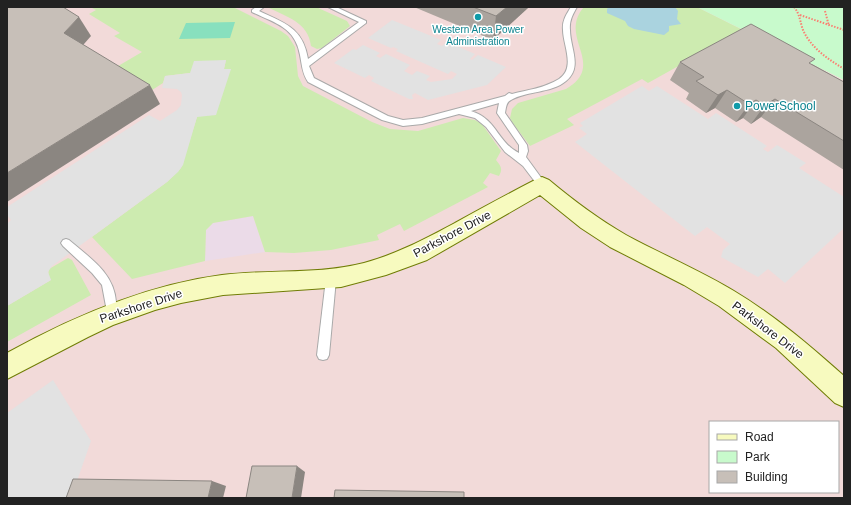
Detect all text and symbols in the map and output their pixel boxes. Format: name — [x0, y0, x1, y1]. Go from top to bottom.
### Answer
marker: Western Area Power Administration — [473, 12, 483, 22]
place label: Western Area Power Administration — [432, 24, 524, 47]
place label: PowerSchool — [745, 99, 816, 113]
marker: PowerSchool — [732, 101, 742, 111]
street label: Parkshore Drive — [411, 207, 494, 260]
street label: Parkshore Drive — [98, 286, 184, 326]
street label: Parkshore Drive — [729, 299, 807, 362]
legend — [709, 421, 839, 493]
text: Road — [745, 430, 774, 444]
text: Park — [745, 450, 771, 464]
text: Building — [745, 470, 788, 484]

